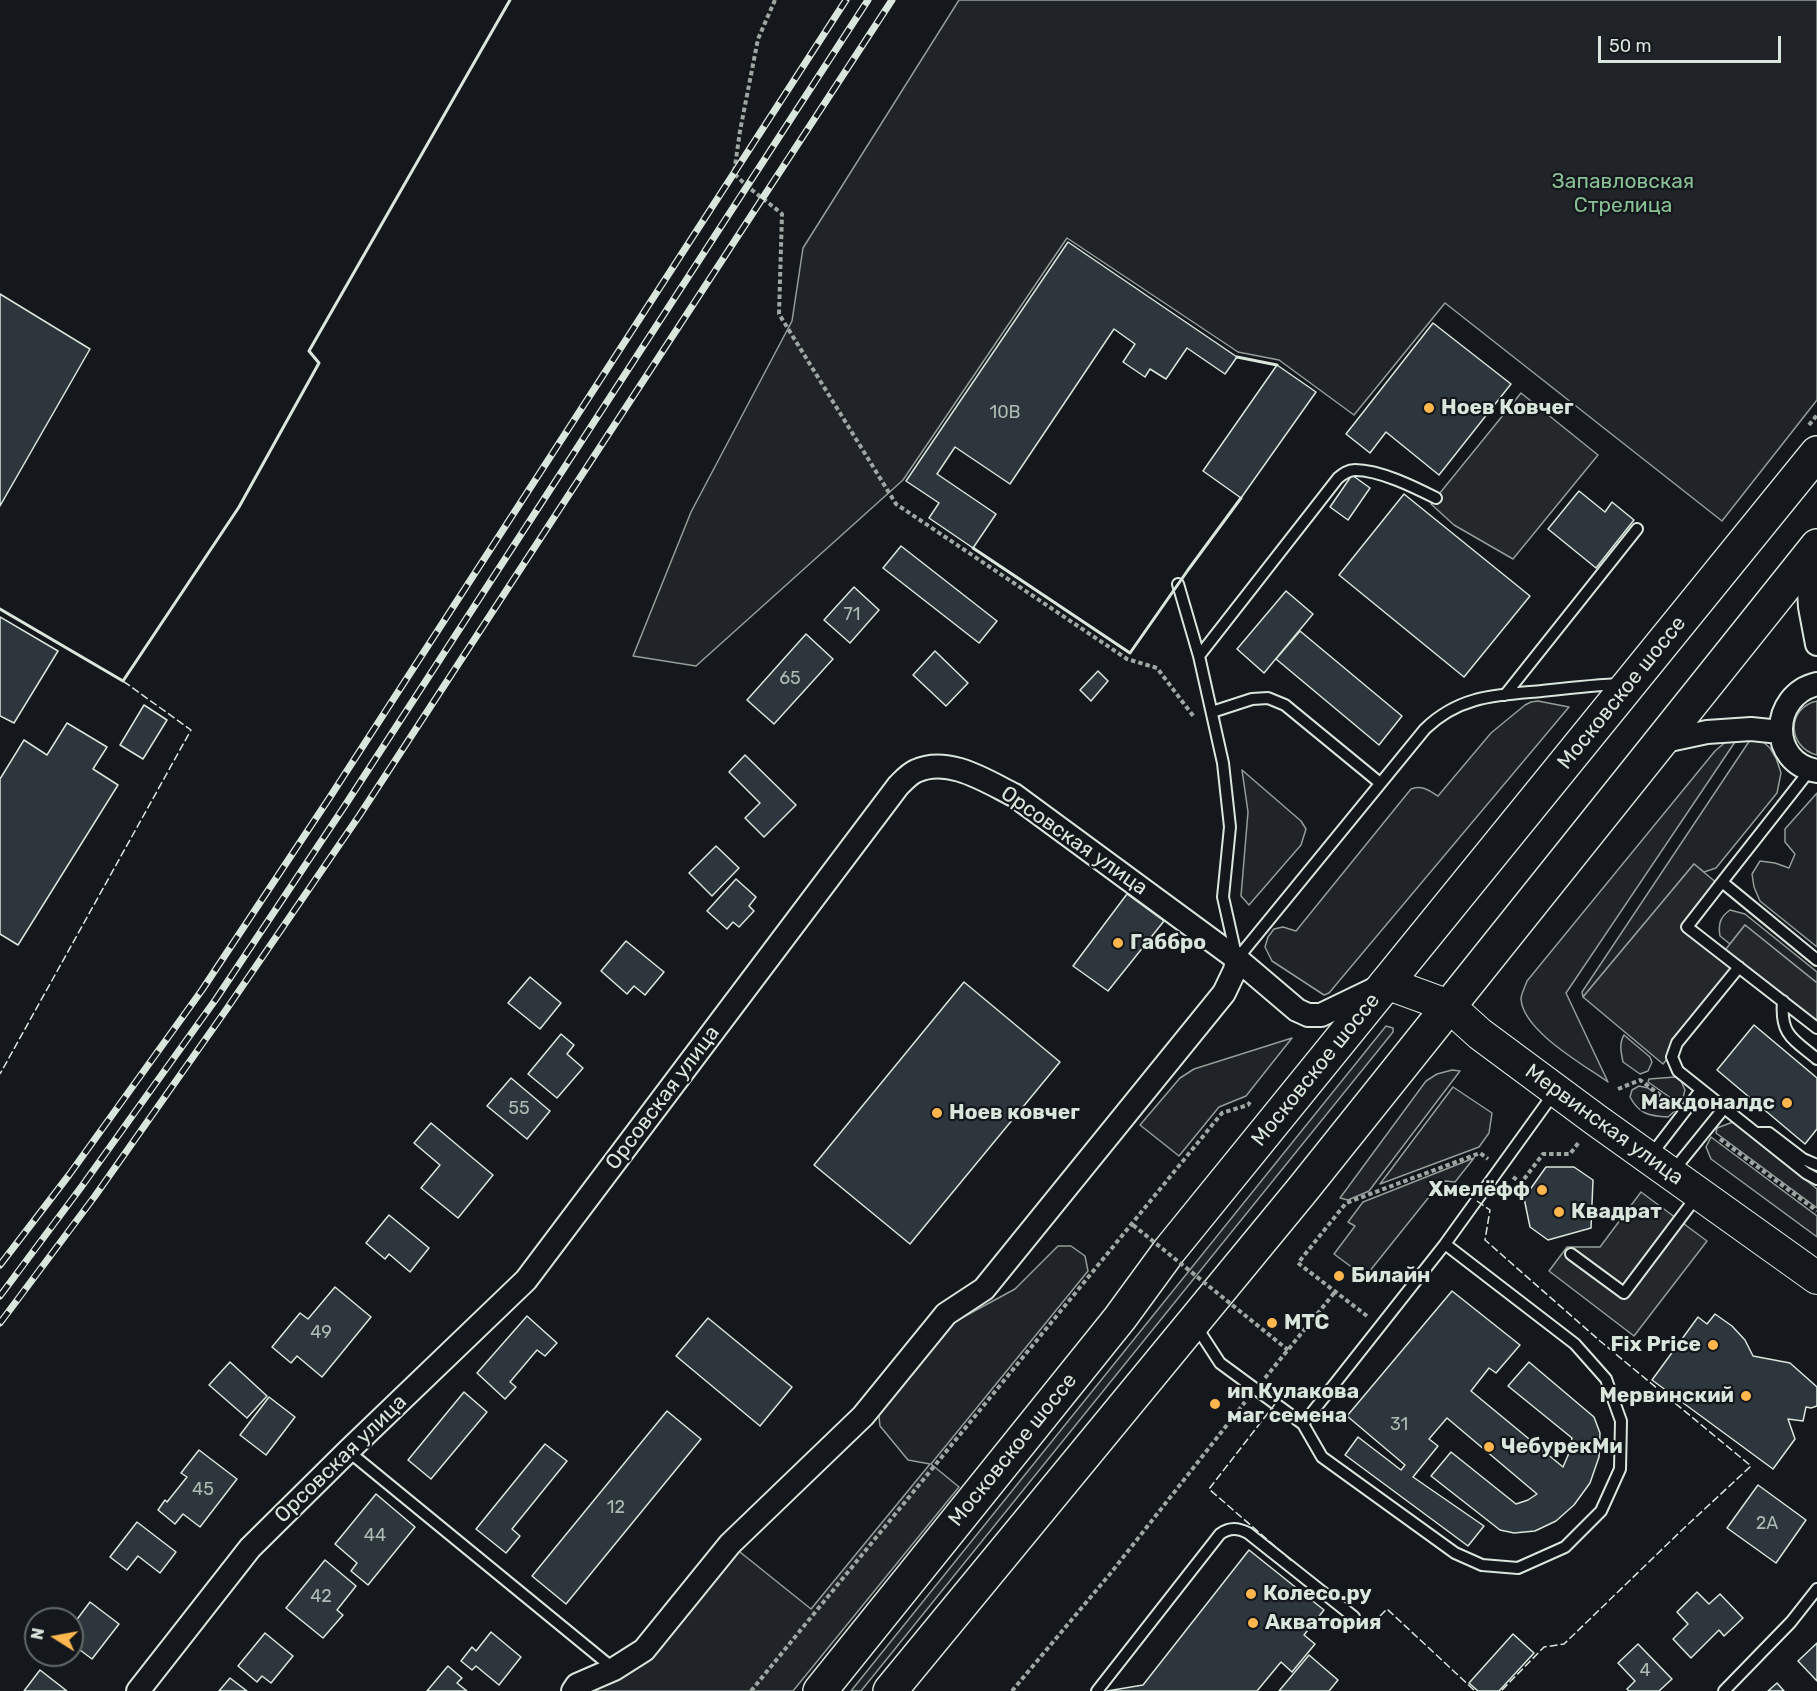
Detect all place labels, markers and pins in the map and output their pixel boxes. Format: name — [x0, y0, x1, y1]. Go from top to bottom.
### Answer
place label: Ноев Ковчег — [1441, 395, 1574, 421]
marker: Ноев Ковчег — [1422, 401, 1436, 415]
place label: Габбро — [1130, 930, 1206, 956]
marker: Габбро — [1111, 936, 1125, 950]
place label: Макдоналдс — [1641, 1090, 1775, 1116]
marker: Макдоналдс — [1780, 1096, 1794, 1110]
place label: Ноев ковчег — [949, 1100, 1080, 1126]
marker: Ноев ковчег — [930, 1106, 944, 1120]
place label: Хмелёфф — [1428, 1177, 1530, 1203]
marker: Хмелёфф — [1535, 1183, 1549, 1197]
place label: Квадрат — [1571, 1199, 1662, 1225]
marker: Квадрат — [1552, 1205, 1566, 1219]
place label: Билайн — [1351, 1263, 1431, 1289]
marker: Билайн — [1332, 1269, 1346, 1283]
place label: МТС — [1284, 1310, 1329, 1336]
marker: МТС — [1265, 1316, 1279, 1330]
place label: Fix Price — [1611, 1332, 1701, 1358]
marker: Fix Price — [1706, 1338, 1720, 1352]
place label: ип Кулакова маг семена — [1227, 1379, 1359, 1429]
place label: Мервинский — [1599, 1383, 1734, 1409]
marker: Мервинский — [1739, 1389, 1753, 1403]
marker: ип Кулакова маг семена — [1208, 1397, 1222, 1411]
place label: ЧебурекМи — [1501, 1434, 1623, 1460]
marker: ЧебурекМи — [1482, 1440, 1496, 1454]
place label: Колесо.ру — [1263, 1581, 1372, 1607]
marker: Колесо.ру — [1244, 1587, 1258, 1601]
place label: Акватория — [1265, 1610, 1382, 1636]
marker: Акватория — [1246, 1616, 1260, 1630]

